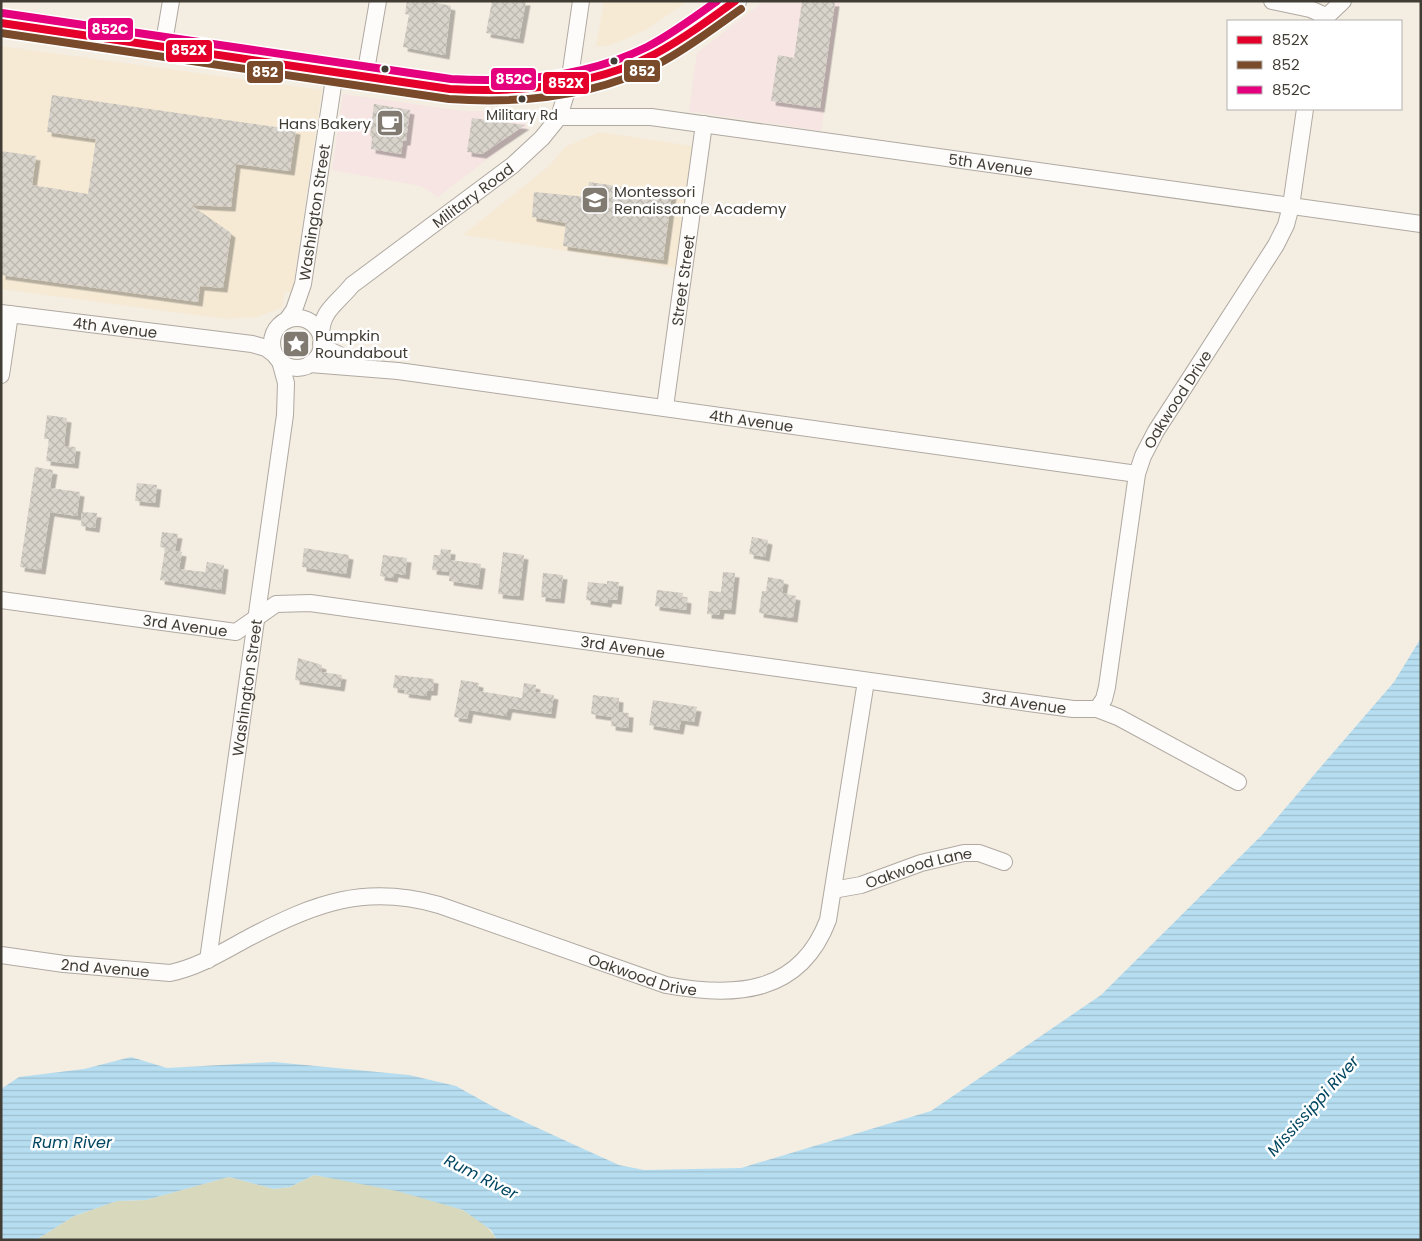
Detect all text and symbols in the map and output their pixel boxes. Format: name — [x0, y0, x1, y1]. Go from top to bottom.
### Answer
line badge: 852C — [87, 17, 134, 41]
text: 852C — [92, 19, 129, 39]
legend — [1227, 20, 1402, 110]
text: 852X — [1272, 29, 1309, 50]
line badge: 852X — [165, 39, 213, 63]
text: 852X — [171, 40, 207, 60]
text: 852 — [1272, 54, 1300, 75]
unlabelled marker — [609, 56, 619, 66]
line badge: 852 — [623, 59, 661, 83]
line badge: 852 — [246, 60, 284, 84]
text: 852 — [629, 61, 655, 81]
text: 852 — [252, 62, 278, 82]
unlabelled marker — [380, 64, 390, 74]
line badge: 852C — [490, 67, 537, 91]
text: 852C — [496, 69, 533, 89]
line badge: 852X — [542, 71, 590, 95]
text: 852X — [548, 73, 584, 93]
text: 852C — [1272, 79, 1311, 100]
marker: Military Rd — [517, 94, 527, 104]
place label: Military Rd — [486, 105, 558, 125]
cafe icon: Hans Bakery — [375, 108, 405, 138]
place label: Hans Bakery — [279, 113, 372, 134]
street label: Washington Street — [293, 143, 334, 283]
street label: 5th Avenue — [947, 148, 1034, 180]
street label: Military Road — [428, 158, 518, 232]
place label: Montessori Renaissance Academy — [614, 181, 787, 219]
school or university icon: Montessori Renaissance Academy — [580, 185, 610, 215]
street label: Street Street — [666, 233, 699, 327]
street label: 4th Avenue — [72, 311, 159, 343]
place label: Pumpkin Roundabout — [315, 325, 408, 363]
place icon: Pumpkin Roundabout — [281, 329, 311, 359]
street label: Oakwood Drive — [1138, 346, 1216, 452]
street label: 4th Avenue — [708, 404, 795, 437]
street label: 3rd Avenue — [142, 609, 229, 641]
street label: Washington Street — [226, 618, 267, 758]
street label: 3rd Avenue — [579, 630, 667, 663]
street label: 3rd Avenue — [981, 686, 1068, 718]
street label: Oakwood Lane — [862, 843, 972, 893]
street label: Oakwood Drive — [585, 948, 698, 1000]
street label: 2nd Avenue — [60, 953, 150, 982]
water label: Mississippi River — [1262, 1050, 1365, 1161]
water label: Rum River — [32, 1131, 113, 1154]
water label: Rum River — [440, 1149, 523, 1206]

